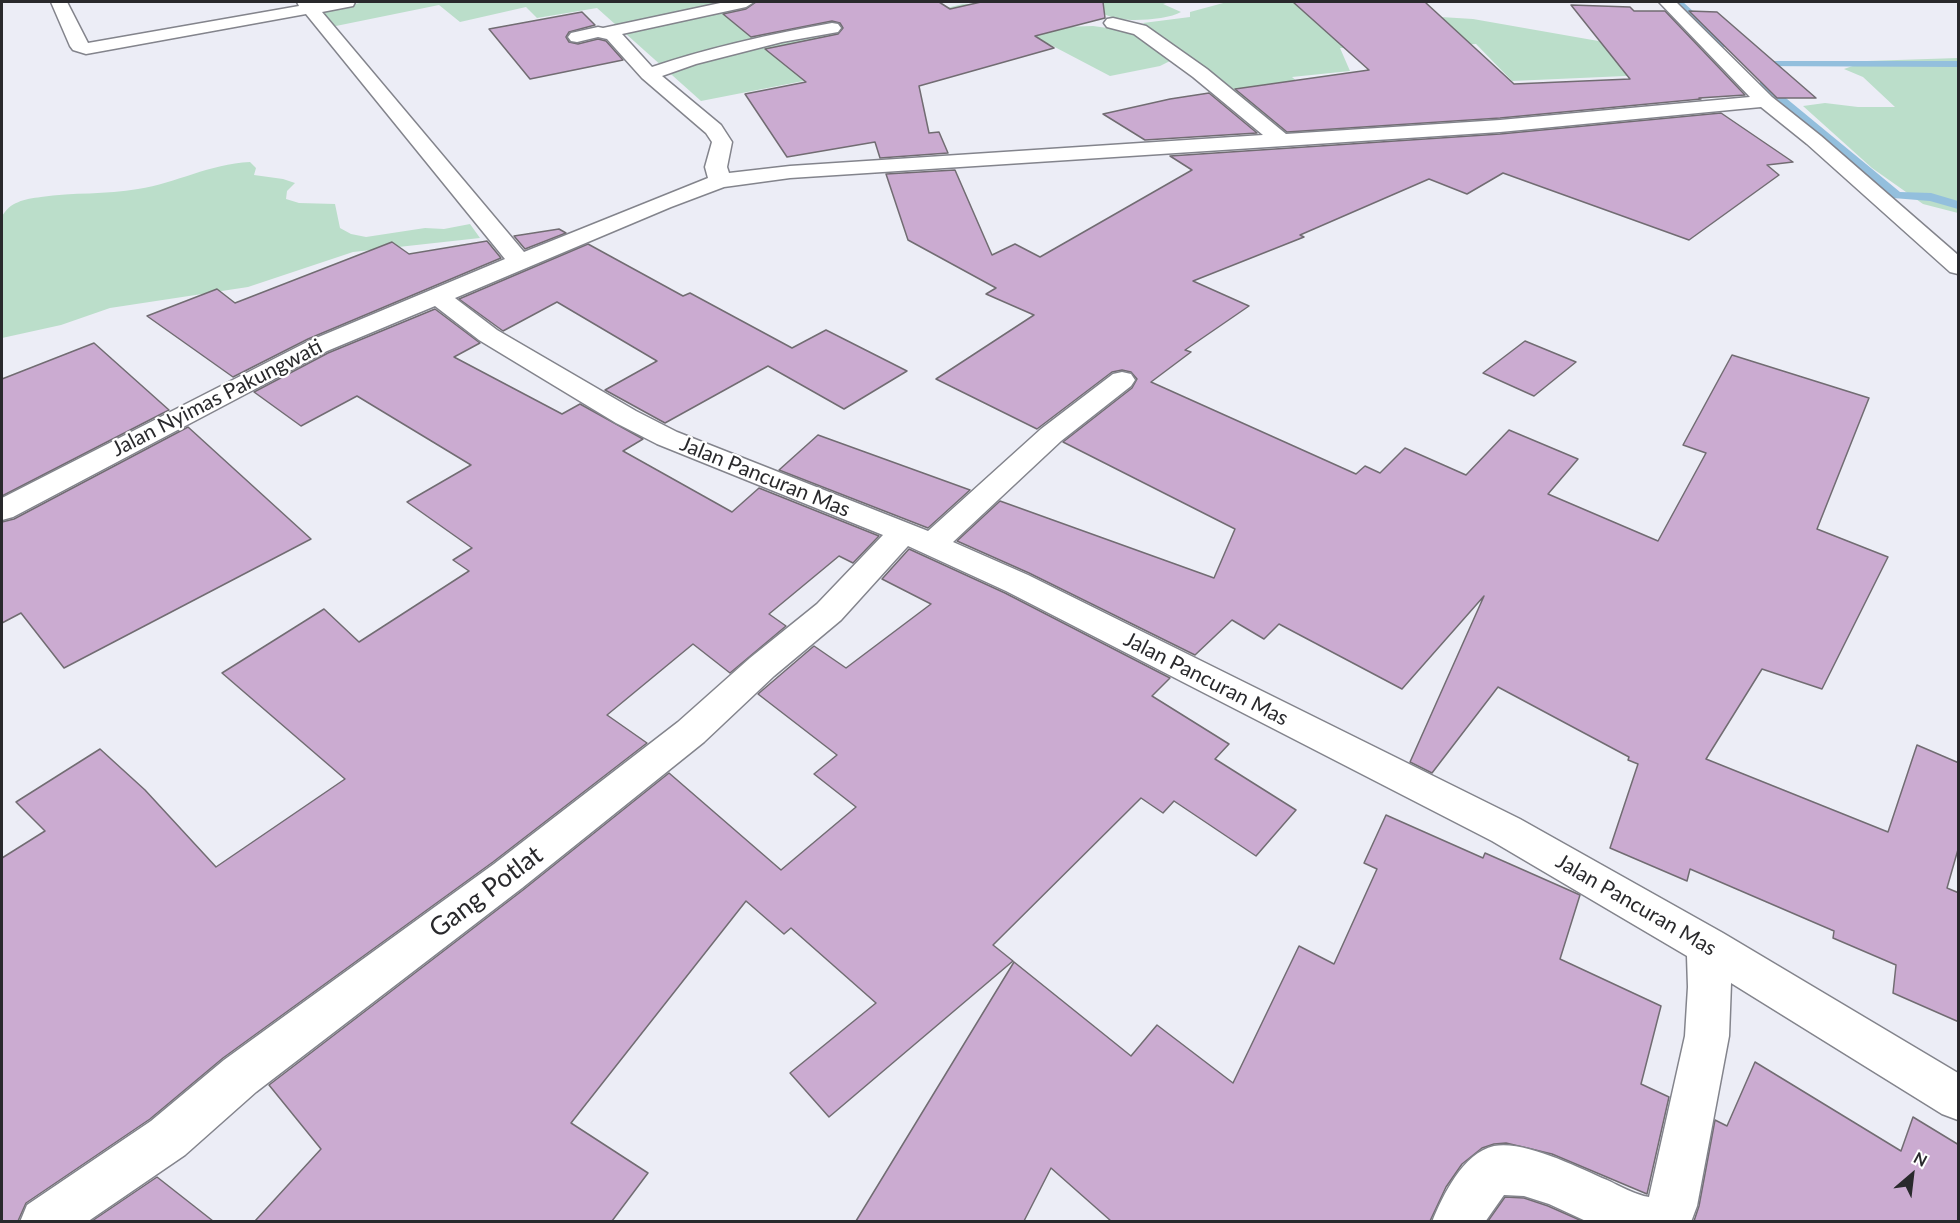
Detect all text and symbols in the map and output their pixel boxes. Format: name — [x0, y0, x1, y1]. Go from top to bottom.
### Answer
street label: Jalan Nyimas Pakungwati — [108, 334, 326, 462]
street label: Jalan Pancuran Mas — [676, 431, 854, 523]
street label: Jalan Pancuran Mas — [1120, 627, 1292, 731]
street label: Gang Potlat — [423, 839, 549, 945]
street label: Jalan Pancuran Mas — [1551, 849, 1721, 961]
north arrow — [1882, 1145, 1942, 1205]
text: N — [1911, 1147, 1931, 1170]

